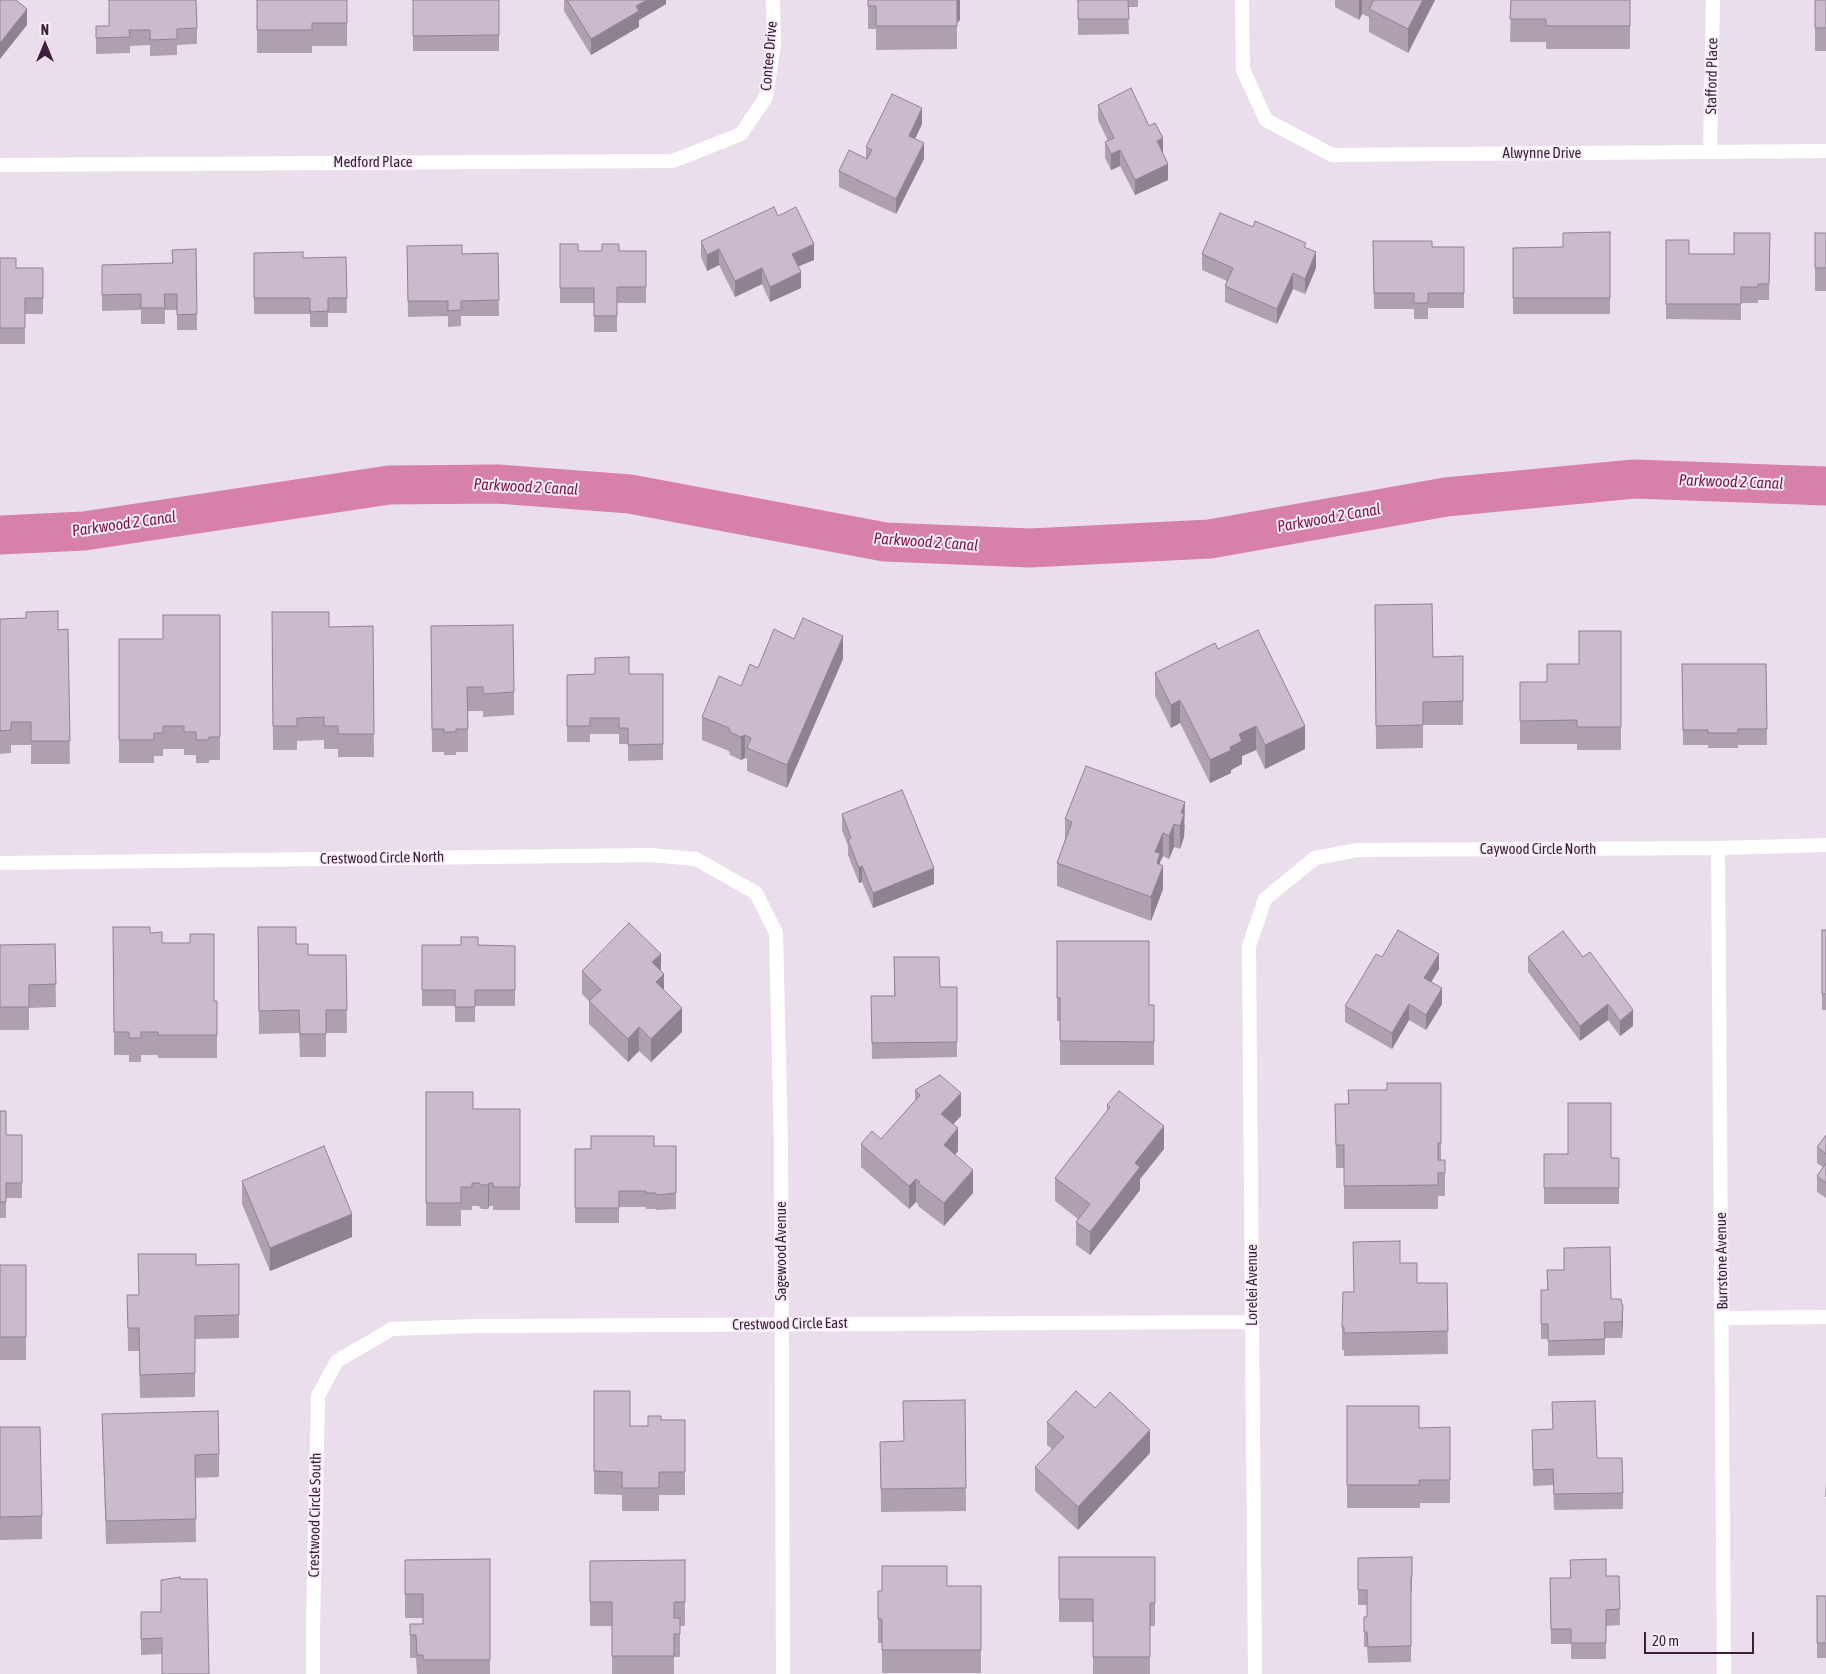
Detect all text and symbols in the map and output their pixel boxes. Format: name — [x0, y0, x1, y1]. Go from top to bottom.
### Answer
north arrow — [20, 20, 70, 70]
street label: Contee Drive — [757, 20, 781, 92]
text: N — [41, 22, 49, 38]
street label: Stafford Place — [1702, 37, 1722, 115]
street label: Alwynne Drive — [1503, 144, 1581, 162]
street label: Medford Place — [333, 153, 413, 171]
water label: Parkwood 2 Canal — [1678, 471, 1784, 493]
water label: Parkwood 2 Canal — [473, 475, 579, 499]
water label: Parkwood 2 Canal — [1276, 499, 1382, 537]
water label: Parkwood 2 Canal — [71, 507, 177, 541]
water label: Parkwood 2 Canal — [873, 529, 979, 555]
street label: Caywood Circle North — [1480, 840, 1596, 858]
street label: Crestwood Circle North — [320, 848, 444, 868]
street label: Sagewood Avenue — [772, 1201, 790, 1301]
street label: Burrstone Avenue — [1712, 1212, 1732, 1310]
street label: Lorelei Avenue — [1243, 1244, 1261, 1326]
street label: Crestwood Circle East — [732, 1314, 848, 1334]
street label: Crestwood Circle South — [305, 1452, 325, 1578]
scale bar — [1646, 1622, 1756, 1654]
text: 20 m — [1652, 1632, 1679, 1649]

